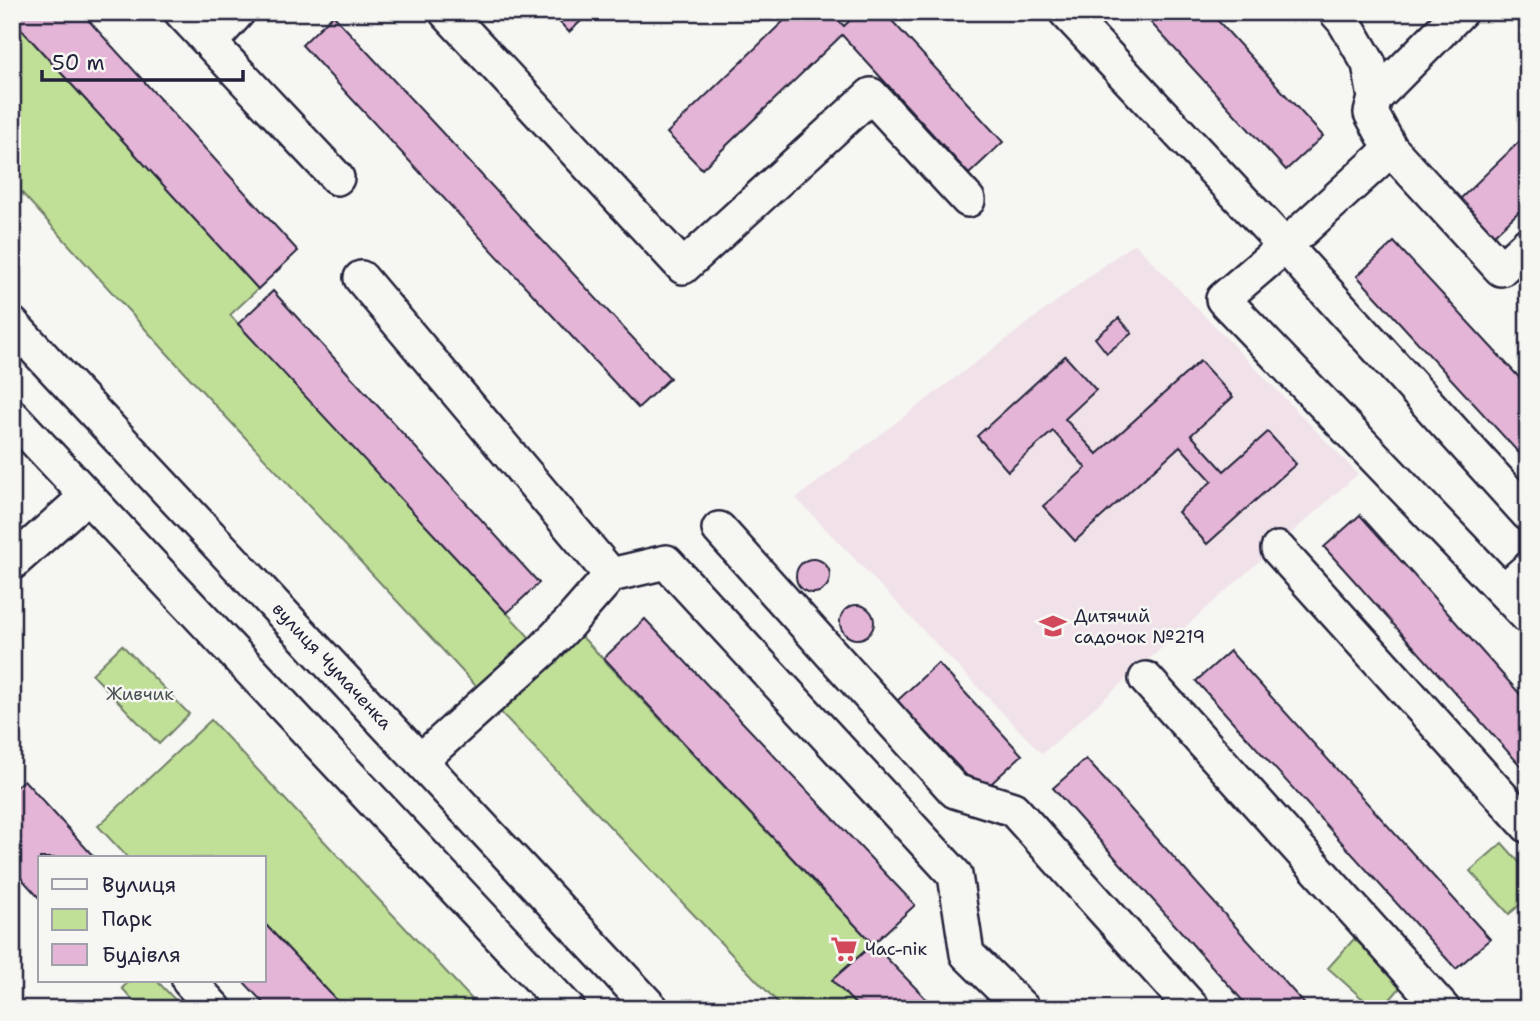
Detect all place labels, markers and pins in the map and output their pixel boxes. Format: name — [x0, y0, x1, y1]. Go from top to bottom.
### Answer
place label: Дитячий садочок №219 — [1074, 604, 1205, 649]
school or university icon: Дитячий садочок №219 — [1038, 611, 1068, 641]
supermarket icon: Час-пік — [829, 934, 859, 964]
place label: Час-пік — [865, 937, 928, 961]

